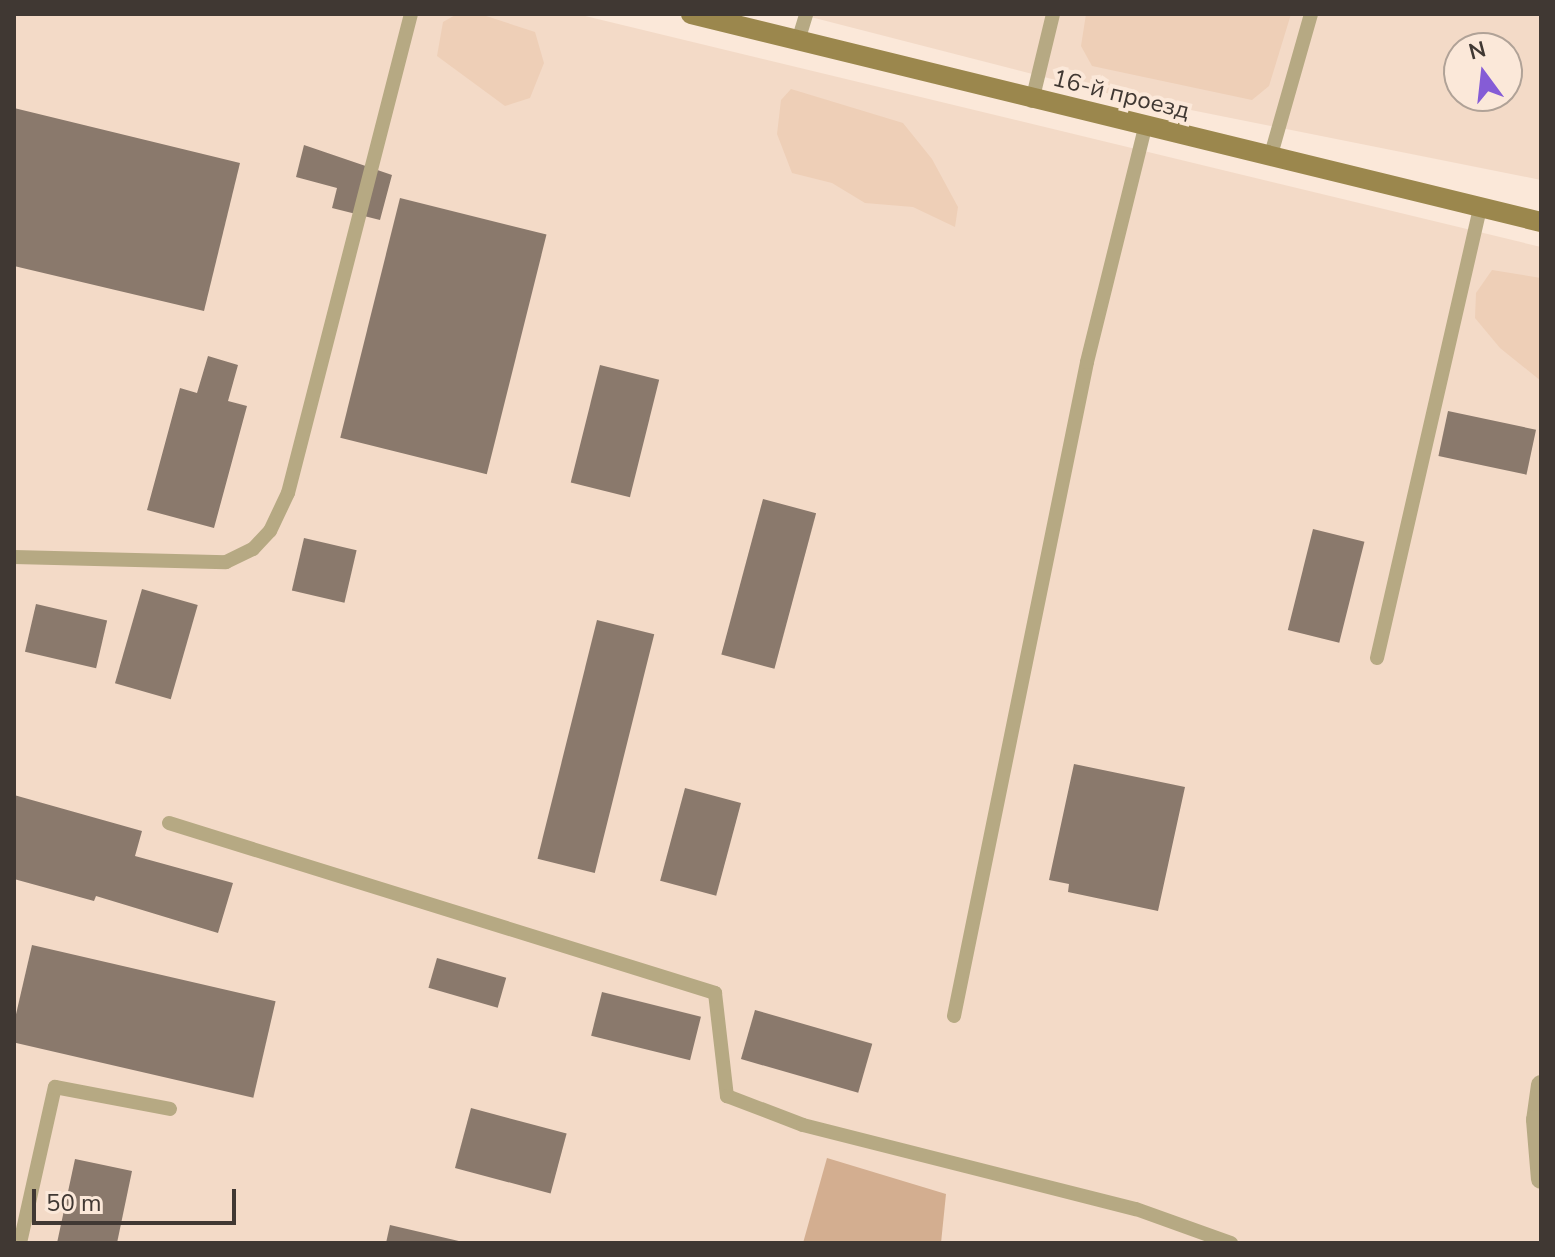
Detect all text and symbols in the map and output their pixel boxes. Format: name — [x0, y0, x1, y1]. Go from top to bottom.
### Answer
north arrow — [1443, 32, 1523, 112]
text: N — [1465, 34, 1489, 67]
street label: 16-й проезд — [1049, 64, 1193, 126]
scale bar — [36, 1173, 240, 1223]
text: 50 m — [46, 1187, 102, 1219]

